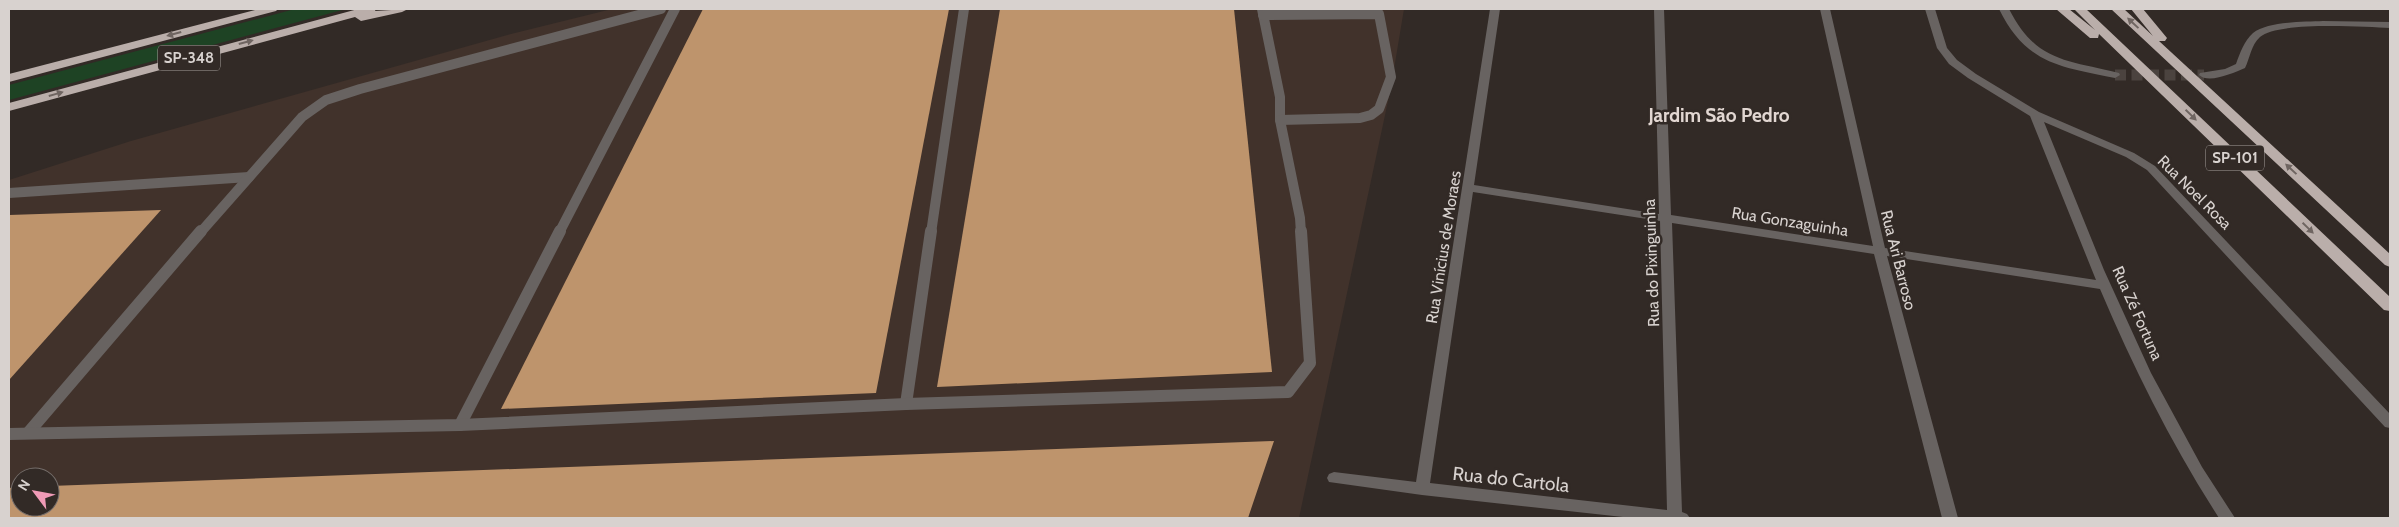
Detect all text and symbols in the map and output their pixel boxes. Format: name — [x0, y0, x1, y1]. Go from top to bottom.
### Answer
one-way arrow — [2127, 17, 2139, 29]
one-way arrow — [167, 30, 182, 38]
one-way arrow — [239, 38, 254, 46]
road number: SP-348 — [158, 46, 220, 70]
one-way arrow — [48, 89, 63, 97]
district label: Jardim São Pedro — [1647, 104, 1790, 127]
one-way arrow — [2184, 109, 2196, 121]
road number: SP-101 — [2206, 146, 2264, 170]
street label: Rua Noel Rosa — [2154, 151, 2236, 234]
one-way arrow — [2285, 163, 2297, 175]
street label: Rua Vinícius de Moraes — [1422, 169, 1465, 325]
street label: Rua do Pixinguinha — [1640, 198, 1663, 327]
street label: Rua Gonzaguinha — [1730, 203, 1850, 240]
street label: Rua Ari Barroso — [1877, 208, 1920, 312]
one-way arrow — [2302, 222, 2314, 234]
street label: Rua Zé Fortuna — [2108, 263, 2167, 364]
street label: Rua do Cartola — [1452, 462, 1570, 497]
north arrow — [10, 467, 60, 517]
text: N — [14, 476, 34, 494]

